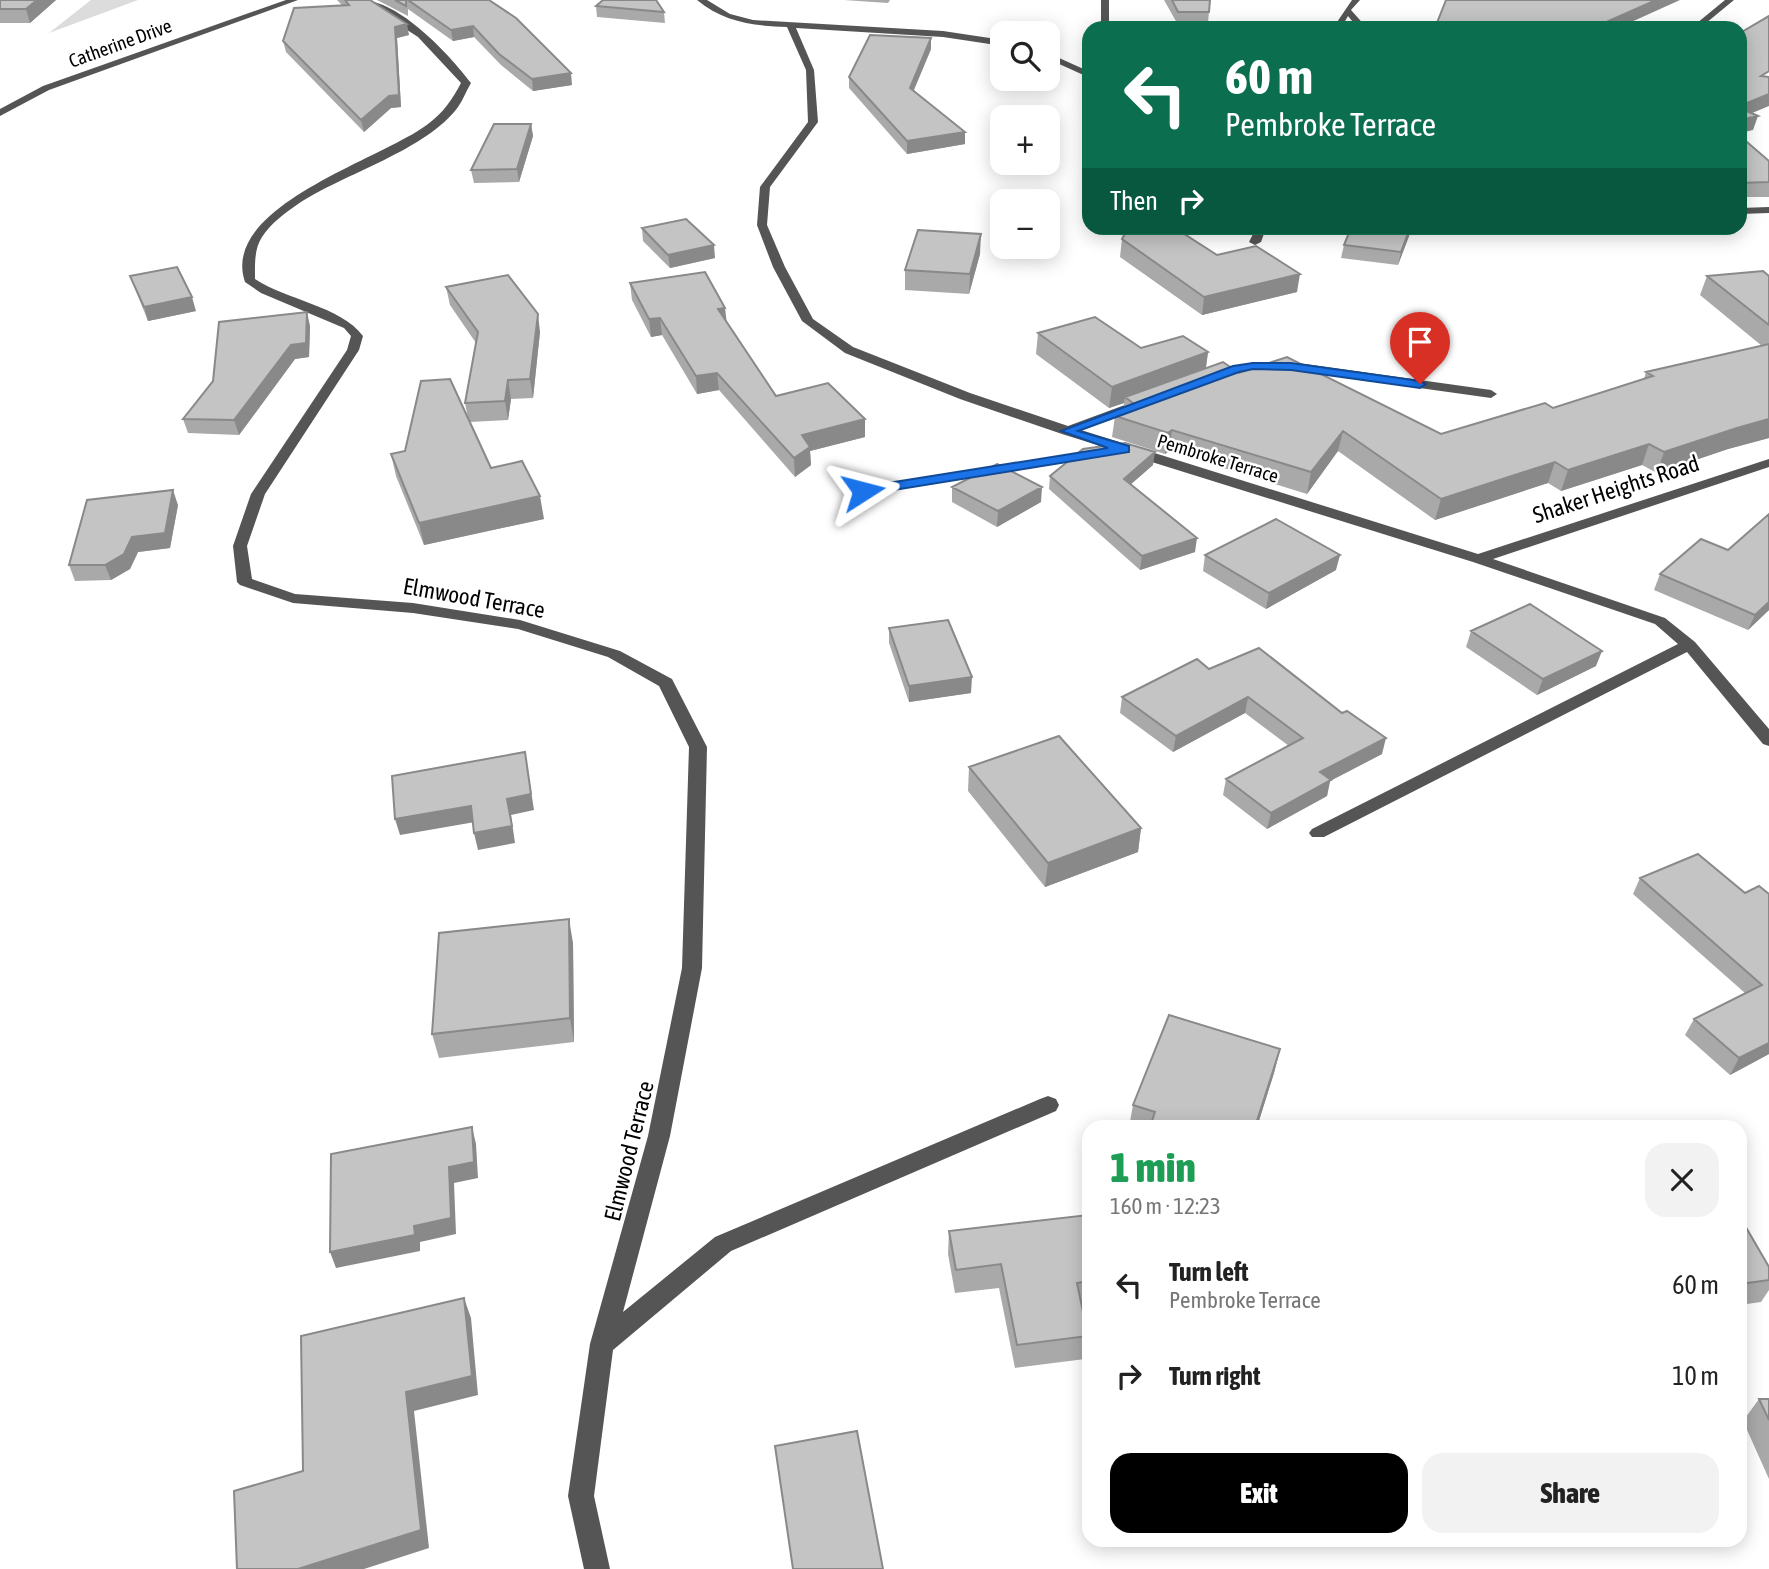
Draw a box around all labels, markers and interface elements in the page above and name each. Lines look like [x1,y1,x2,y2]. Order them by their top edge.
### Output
street label: Catherine Drive [65,14,175,72]
map controls [990,21,1060,259]
button: search [990,21,1060,91]
text: 60 m [1225,48,1313,104]
icon: left [1110,49,1201,140]
button: + [990,105,1060,175]
text: Pembroke Terrace [1225,106,1436,143]
icon: right [1172,182,1210,220]
text: Then [1110,186,1158,216]
button: − [990,189,1060,259]
pin [1390,312,1450,384]
icon: arrive [1401,323,1439,361]
street label: Pembroke Terrace [1155,429,1281,487]
street label: Shaker Heights Road [1529,450,1703,528]
position arrow [826,454,900,528]
street label: Elmwood Terrace [401,573,547,623]
street label: Elmwood Terrace [599,1078,659,1224]
text: 1 min [1110,1143,1196,1191]
button: close [1645,1143,1719,1217]
text: 160 m · 12:23 [1110,1193,1221,1219]
text: Turn left [1169,1257,1249,1287]
icon: left [1110,1266,1148,1304]
text: 60 m [1672,1270,1719,1300]
text: Pembroke Terrace [1169,1287,1321,1313]
icon: right [1110,1357,1148,1395]
text: Turn right [1169,1361,1260,1391]
text: 10 m [1672,1361,1719,1391]
button: Exit [1110,1453,1408,1533]
button: Share [1422,1453,1719,1533]

